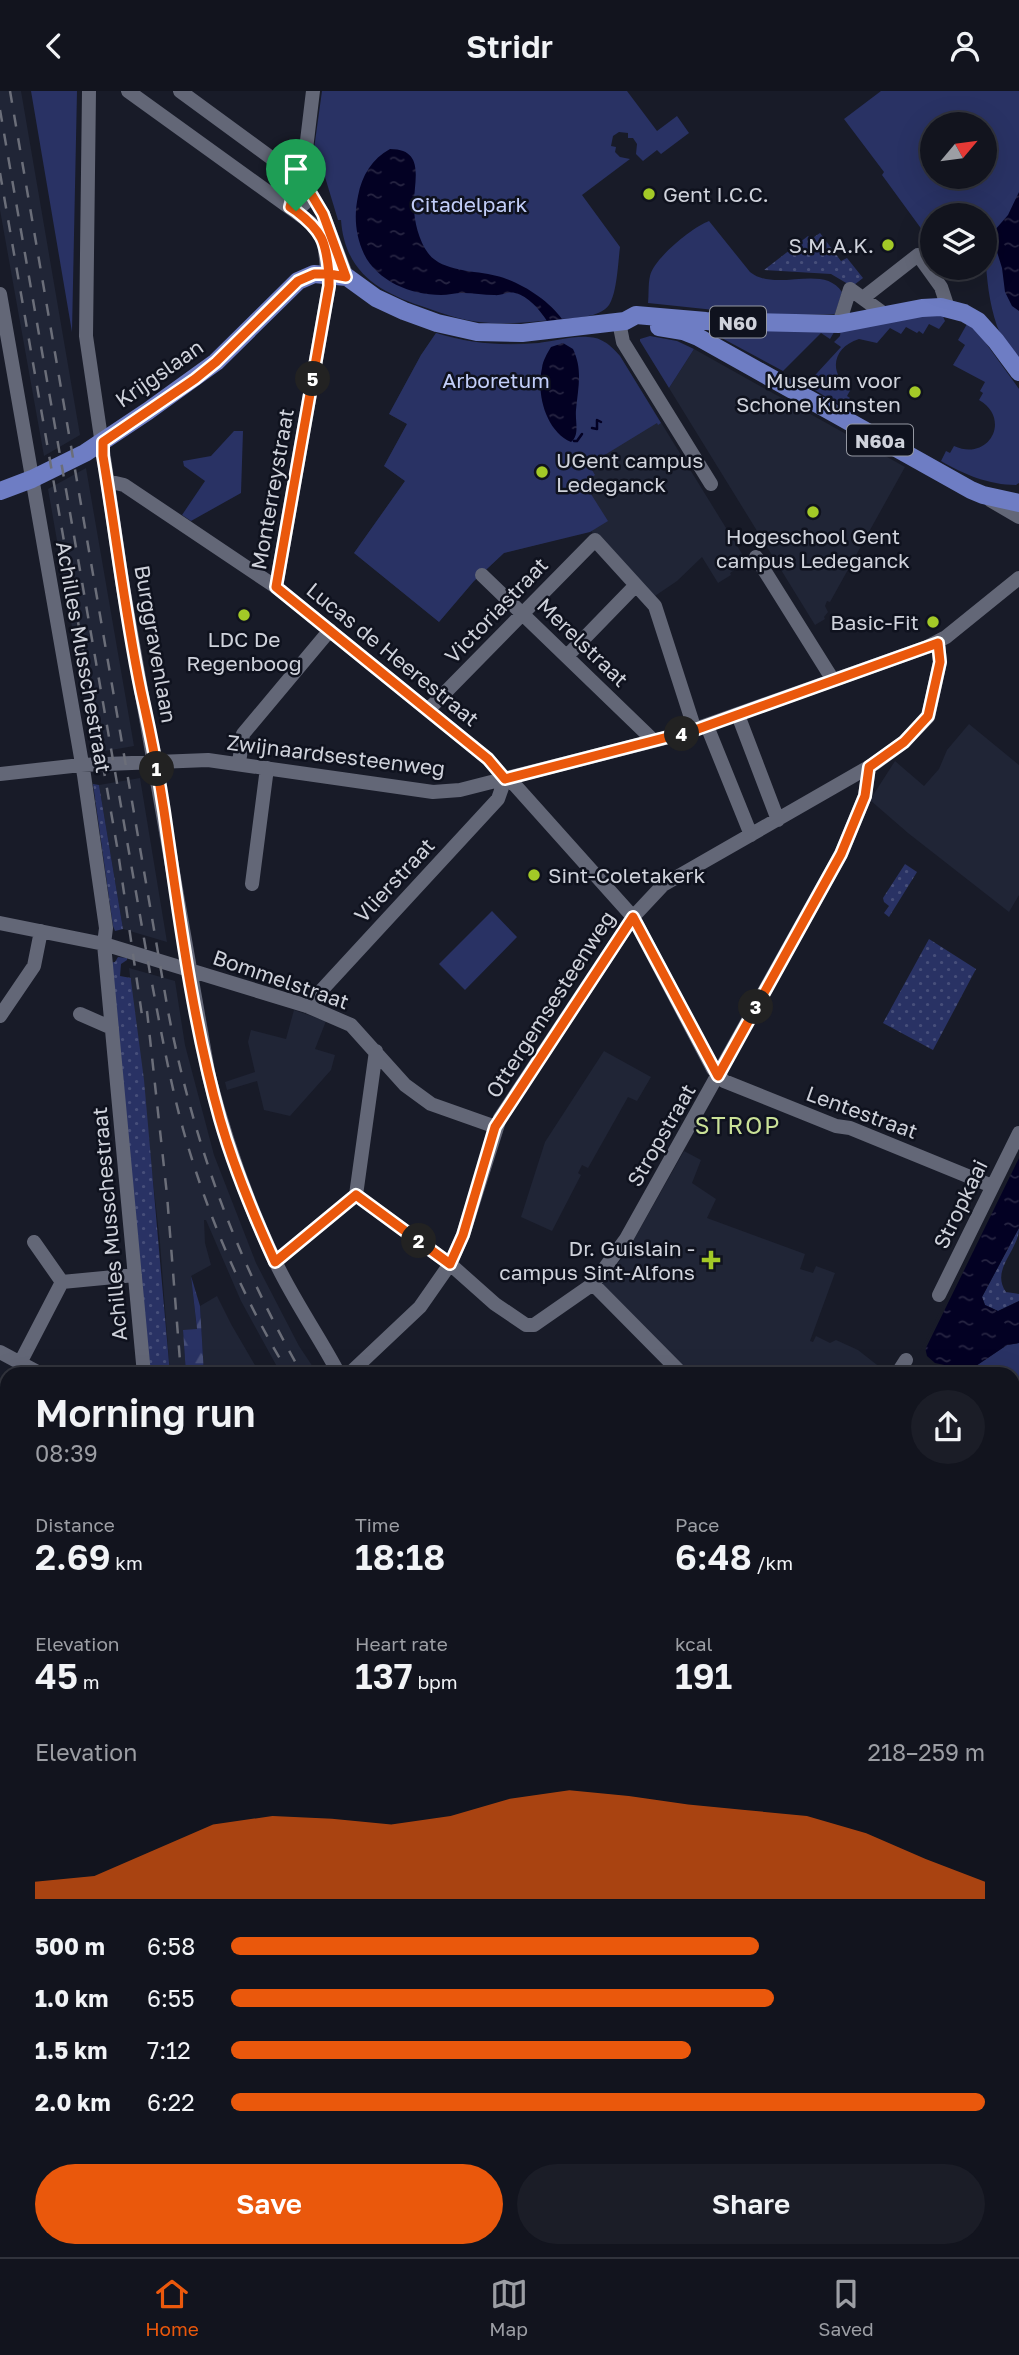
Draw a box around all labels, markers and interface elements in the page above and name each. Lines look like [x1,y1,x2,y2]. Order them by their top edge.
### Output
icon: back [35,27,73,65]
text: Stridr [466,27,553,65]
icon: person [946,27,984,65]
north arrow [920,112,998,189]
map controls [920,112,997,280]
pin [266,139,326,211]
icon: arrive [277,150,315,188]
place label: Gent I.C.C. [663,181,769,207]
marker: Gent I.C.C. [641,186,657,202]
park label: Citadelpark [411,191,528,217]
button: layers [920,203,997,280]
place label: S.M.A.K. [789,232,874,258]
marker: S.M.A.K. [880,237,896,253]
road number: N60 [710,307,766,337]
street label: Krijgslaan [110,333,208,413]
pin: 5 [296,361,330,397]
text: 5 [307,367,318,390]
park label: Arboretum [442,367,550,393]
place label: Museum voor Schone Kunsten [736,367,901,417]
marker: Museum voor Schone Kunsten [907,384,923,400]
street label: Monterreystraat [245,406,299,572]
road number: N60a [847,425,913,455]
place label: UGent campus Ledeganck [556,447,703,497]
marker: UGent campus Ledeganck [534,464,550,480]
marker: Hogeschool Gent campus Ledeganck [805,504,821,520]
place label: Hogeschool Gent campus Ledeganck [716,523,910,573]
street label: Achilles Musschestraat [51,539,117,775]
street label: Victoriastraat [439,552,553,668]
street label: Burggravenlaan [129,563,183,725]
street label: Lucas de Heerestraat [302,576,484,732]
street label: Merelstraat [532,592,634,692]
marker: LDC De Regenboog [236,607,252,623]
place label: Basic-Fit [830,609,919,635]
marker: Basic-Fit [925,614,941,630]
place label: LDC De Regenboog [186,626,302,676]
pin: 4 [664,717,700,751]
text: 4 [676,722,687,745]
street label: Zwijnaardsesteenweg [225,729,447,781]
pin: 1 [140,751,174,787]
text: 1 [152,757,161,780]
street label: Vlierstraat [348,832,440,928]
place label: Sint-Coletakerk [548,862,705,888]
marker: Sint-Coletakerk [526,867,542,883]
street label: Ottergemsesteenweg [480,906,620,1102]
street label: Bommelstraat [210,944,352,1014]
pin: 3 [738,989,774,1025]
text: 3 [750,995,761,1018]
street label: Stropstraat [621,1079,701,1191]
street label: Lentestraat [803,1080,921,1144]
street label: Achilles Musschestraat [86,1106,132,1342]
district label: STROP [695,1111,781,1139]
street label: Stropkaai [927,1155,993,1253]
pin: 2 [402,1223,436,1259]
text: 2 [413,1229,424,1252]
place label: Dr. Guislain - campus Sint-Alfons [499,1235,695,1285]
marker: Dr. Guislain - campus Sint-Alfons [701,1250,721,1270]
text: Morning run [35,1390,256,1435]
button: share [911,1390,985,1464]
text: 08:39 [35,1439,98,1467]
text: Distance [35,1513,115,1536]
text: Time [355,1513,400,1536]
text: Pace [675,1513,719,1536]
text: 2.69 [35,1536,111,1578]
text: 18:18 [355,1536,445,1578]
text: 6:48 [675,1536,752,1578]
text: km [111,1551,143,1574]
text: /km [752,1551,793,1574]
text: Elevation [35,1632,120,1655]
text: Heart rate [355,1632,448,1655]
text: kcal [675,1632,713,1655]
text: 45 [35,1655,78,1697]
text: 137 [355,1655,413,1697]
text: 191 [675,1655,732,1697]
text: m [78,1670,100,1693]
text: bpm [413,1670,458,1693]
text: Elevation [35,1738,137,1766]
text: 218–259 m [868,1738,985,1766]
text: 500 m [35,1932,105,1960]
text: 6:58 [147,1932,195,1960]
text: 1.0 km [35,1984,108,2012]
text: 6:55 [147,1984,195,2012]
text: 1.5 km [35,2036,107,2064]
text: 7:12 [147,2036,191,2064]
text: 2.0 km [35,2088,111,2116]
text: 6:22 [147,2088,195,2116]
button: Save [35,2164,503,2244]
button: Share [517,2164,985,2244]
tab: Home [145,2275,199,2340]
tab: Map [489,2275,528,2340]
tab: Saved [818,2275,874,2340]

